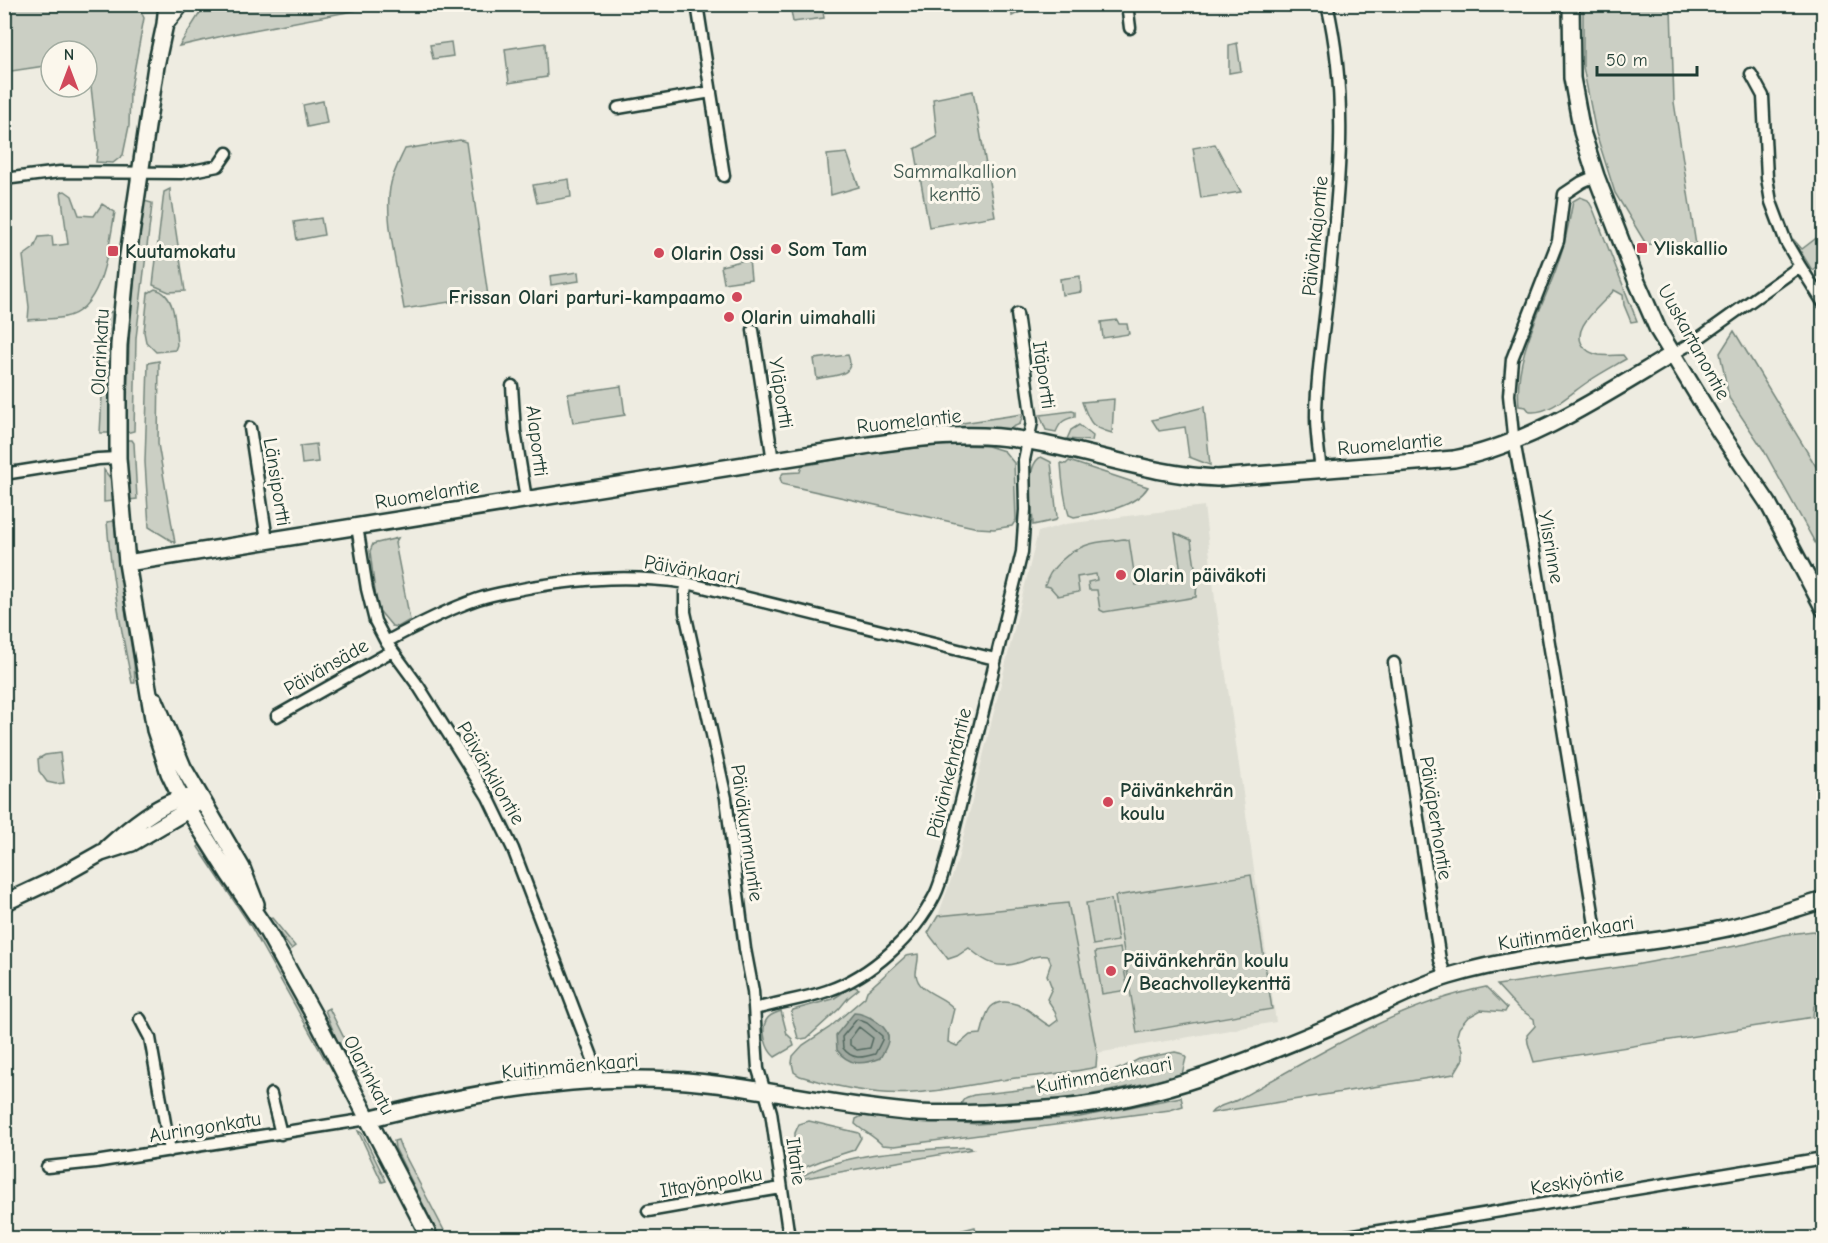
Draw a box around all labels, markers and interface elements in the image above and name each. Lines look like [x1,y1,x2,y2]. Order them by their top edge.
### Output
north arrow [39,39,99,99]
scale bar [1597,39,1698,77]
text: N [64,46,74,64]
text: 50 m [1606,50,1648,71]
park label: Sammalkallion kenttö [893,160,1017,206]
street label: Päivänkajontie [1297,175,1333,297]
place label: Yliskallio [1654,237,1728,260]
place label: Som Tam [788,238,867,261]
place label: Kuutamokatu [125,240,236,263]
marker: Yliskallio [1635,241,1649,255]
place label: Olarin Ossi [671,242,764,265]
marker: Som Tam [769,242,783,256]
marker: Kuutamokatu [106,244,120,258]
marker: Olarin Ossi [652,246,666,260]
street label: Uuskartanontie [1653,280,1735,404]
place label: Frissan Olari parturi-kampaamo [448,286,725,309]
marker: Frissan Olari parturi-kampaamo [730,290,744,304]
place label: Olarin uimahalli [741,306,876,329]
street label: Olarinkatu [86,308,114,396]
marker: Olarin uimahalli [722,310,736,324]
street label: Itäportti [1028,340,1060,410]
street label: Yläportti [764,356,798,430]
street label: Alaportti [521,404,553,478]
street label: Ruomelantie [855,404,963,438]
street label: Ruomelantie [1337,428,1443,460]
street label: Länsiportti [259,436,295,528]
street label: Ruomelantie [373,474,481,514]
street label: Ylisrinne [1533,509,1569,585]
street label: Päivänkaari [642,550,742,590]
place label: Olarin päiväkoti [1133,564,1266,587]
marker: Olarin päiväkoti [1114,568,1128,582]
street label: Päivänsäde [280,634,372,700]
street label: Päivänkehräntie [922,705,976,841]
street label: Päivänkilontie [452,717,530,829]
street label: Päiväperhontie [1415,755,1457,881]
street label: Päiväkummuntie [726,763,768,903]
place label: Päivänkehrän koulu [1120,779,1234,825]
marker: Päivänkehrän koulu [1101,795,1115,809]
street label: Kuitinmäenkaari [1496,911,1636,955]
place label: Päivänkehrän koulu / Beachvolleykenttä [1123,949,1291,995]
marker: Päivänkehrän koulu / Beachvolleykenttä [1104,964,1118,978]
street label: Olarinkatu [339,1031,399,1119]
street label: Kuitinmäenkaari [500,1049,640,1083]
street label: Kuitinmäenkaari [1034,1052,1174,1098]
street label: Auringonkatu [147,1107,263,1147]
street label: Iltatie [781,1136,811,1186]
street label: Iltayönpolku [658,1162,764,1202]
street label: Keskiyöntie [1529,1162,1625,1200]

